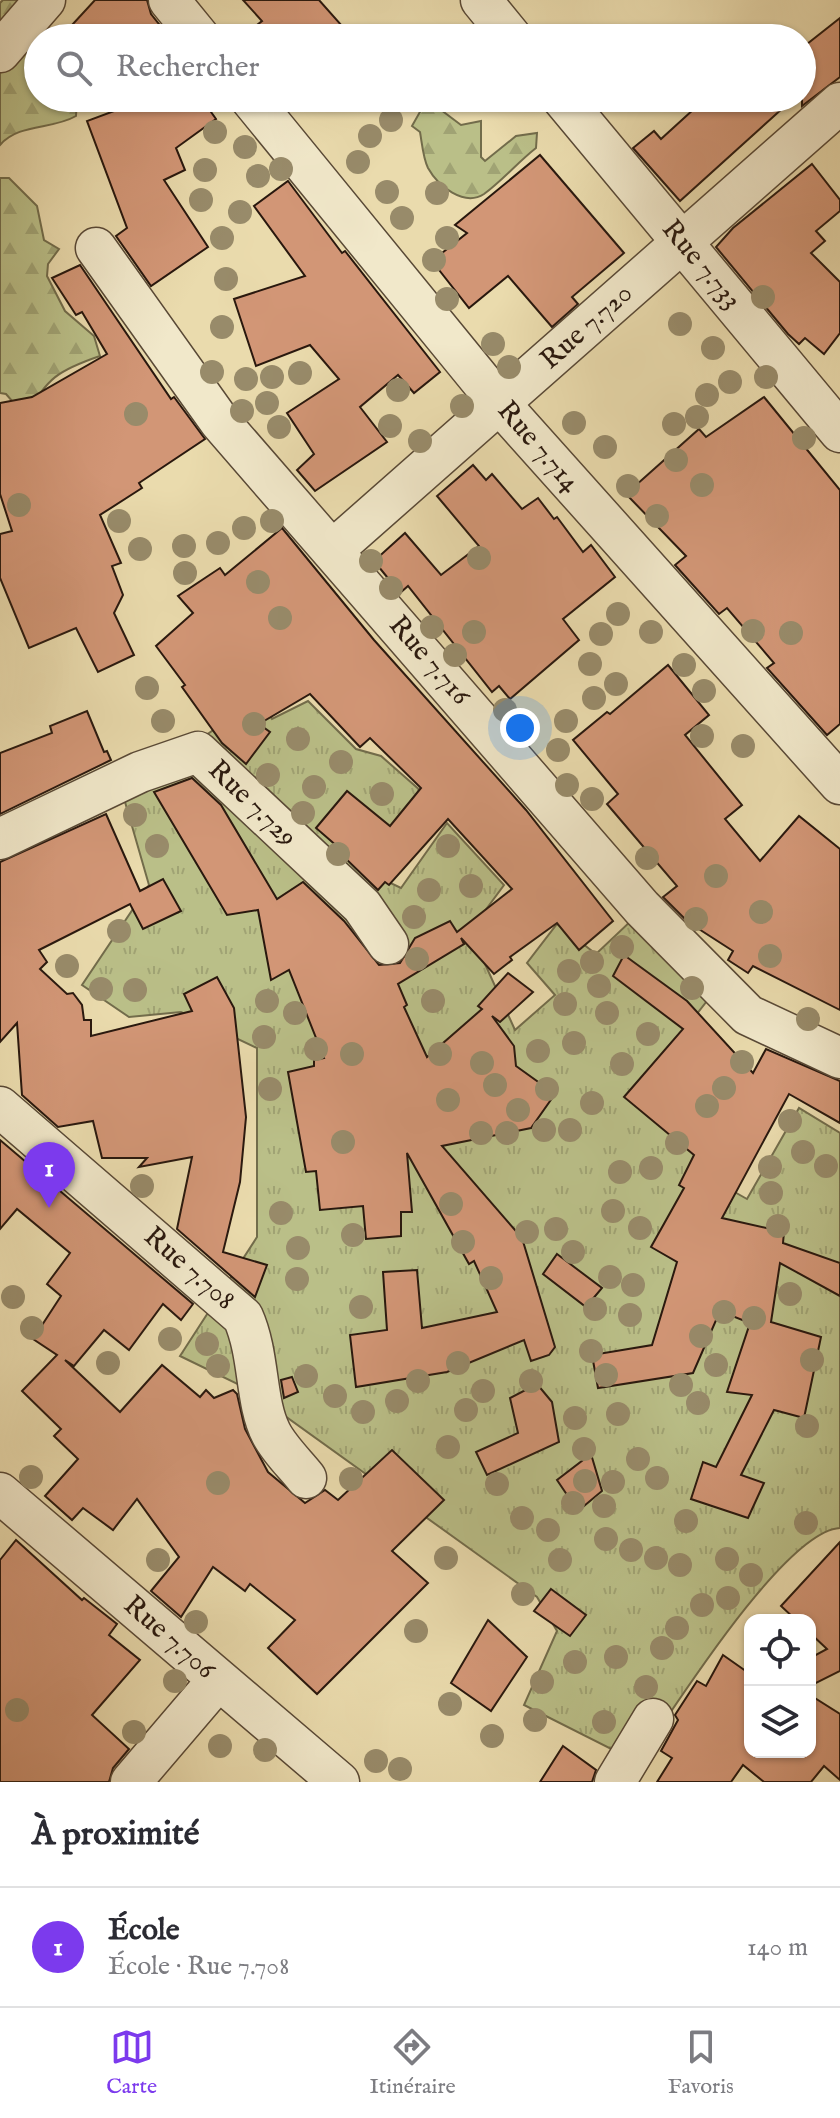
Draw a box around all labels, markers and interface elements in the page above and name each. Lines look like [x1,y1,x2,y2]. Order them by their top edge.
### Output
search box [24,24,816,112]
icon: search [52,46,96,90]
text: Rechercher [116,49,260,87]
street label: Rue 7.733 [653,213,749,317]
street label: Rue 7.720 [534,276,640,378]
street label: Rue 7.714 [489,394,587,500]
street label: Rue 7.716 [380,609,478,714]
your location [500,708,540,748]
street label: Rue 7.729 [200,753,304,855]
pin: 1 [23,1142,75,1208]
street label: Rue 7.708 [136,1220,242,1318]
street label: Rue 7.706 [116,1588,223,1688]
map controls [744,1614,816,1758]
button: locate [744,1614,816,1686]
button: layers [744,1686,816,1758]
text: À proximité [32,1813,199,1856]
text: École [108,1912,180,1950]
text: 1 [53,1931,63,1964]
text: 140 m [747,1931,808,1964]
text: École · Rue 7.708 [108,1950,289,1983]
tab: Carte [106,2025,157,2101]
tab: Itinéraire [369,2025,456,2101]
tab: Favoris [668,2025,734,2101]

